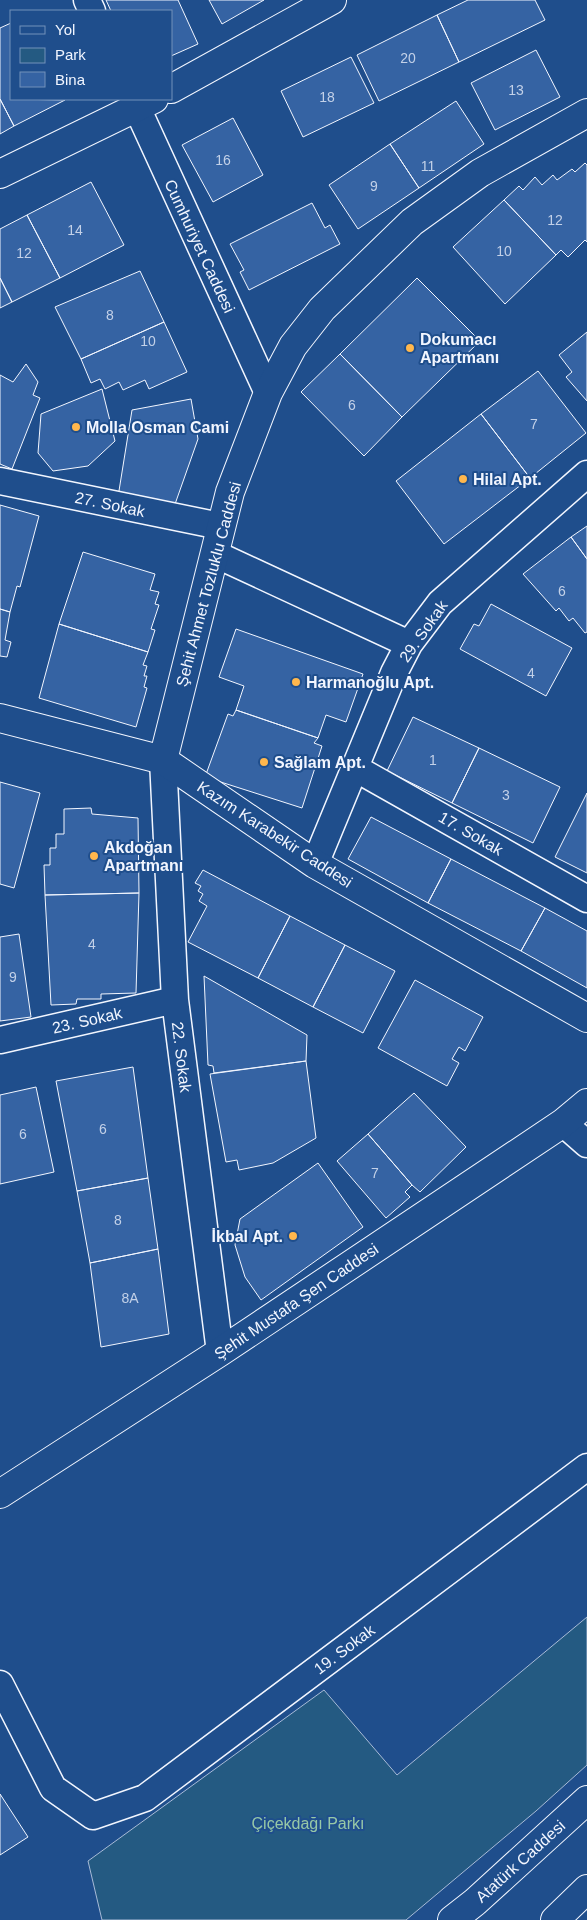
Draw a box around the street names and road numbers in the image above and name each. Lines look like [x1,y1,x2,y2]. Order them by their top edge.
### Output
street label: Cumhuriyet Caddesi [161,177,238,315]
street label: Şehit Ahmet Tozluklu Caddesi [173,480,244,688]
street label: 27. Sokak [73,489,147,520]
street label: 29. Sokak [396,596,451,665]
street label: Kazım Karabekir Caddesi [194,778,355,891]
street label: 17. Sokak [436,808,507,859]
street label: 23. Sokak [51,1004,125,1037]
street label: 22. Sokak [169,1021,194,1094]
street label: Şehit Mustafa Şen Caddesi [211,1240,381,1363]
street label: 19. Sokak [311,1621,379,1678]
street label: Atatürk Caddesi [472,1817,568,1906]

